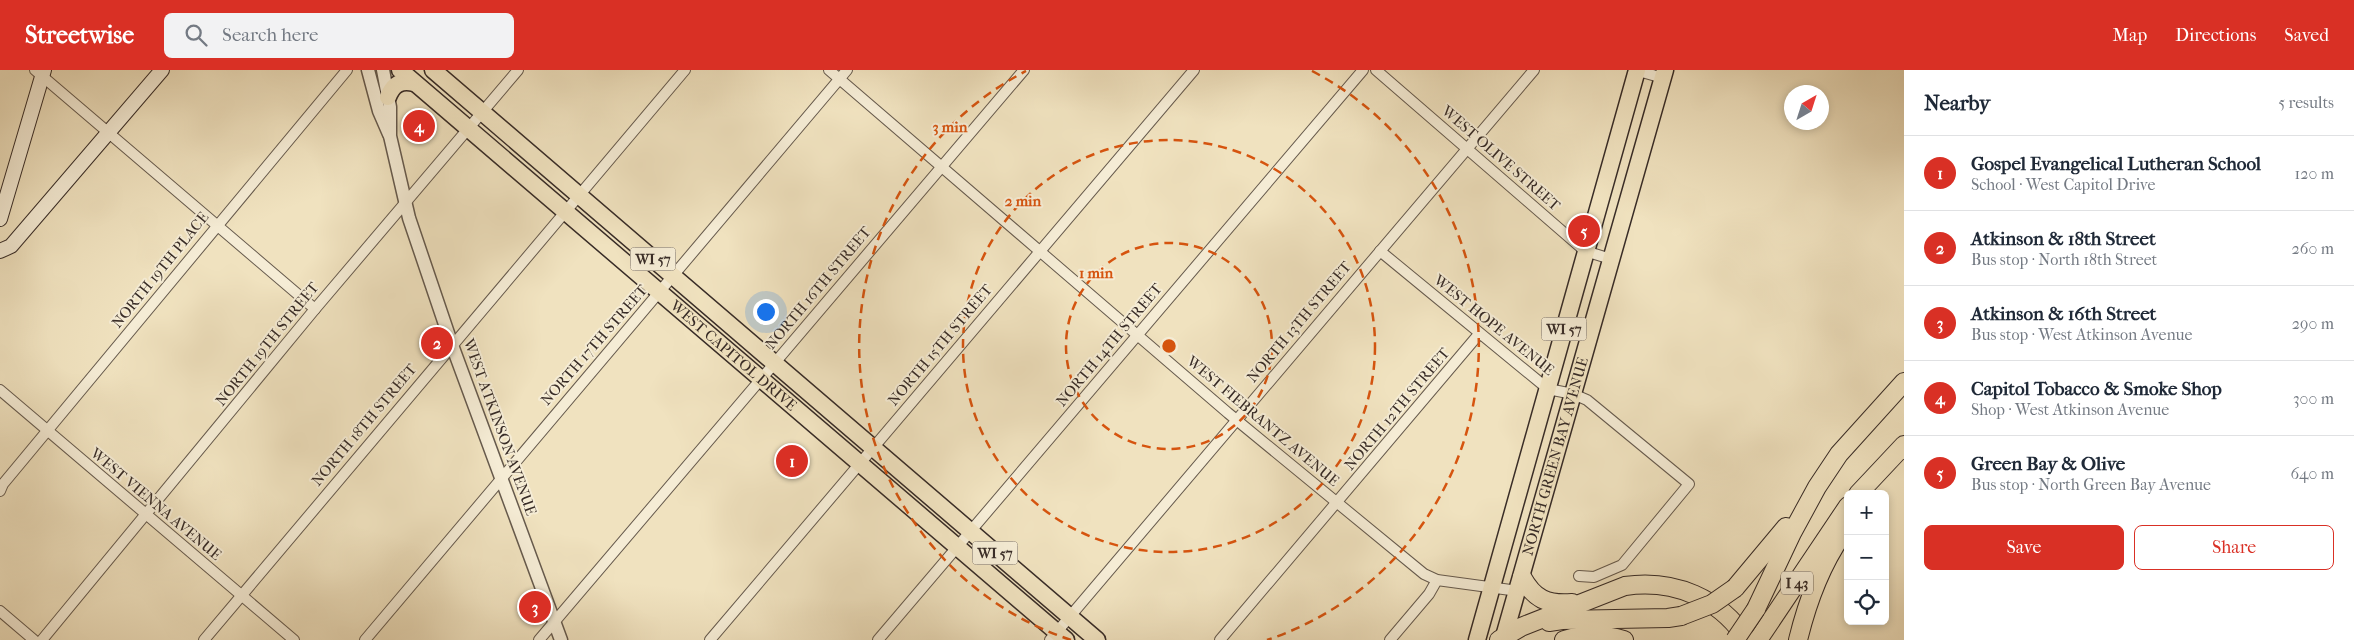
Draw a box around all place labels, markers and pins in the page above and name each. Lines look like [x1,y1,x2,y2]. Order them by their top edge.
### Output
pin: 4 [403,107,435,145]
pin: 5 [1568,212,1600,250]
pin: 2 [421,324,453,362]
centre of rings [1160,337,1178,355]
pin: 1 [776,442,808,480]
pin: 3 [519,588,551,626]

